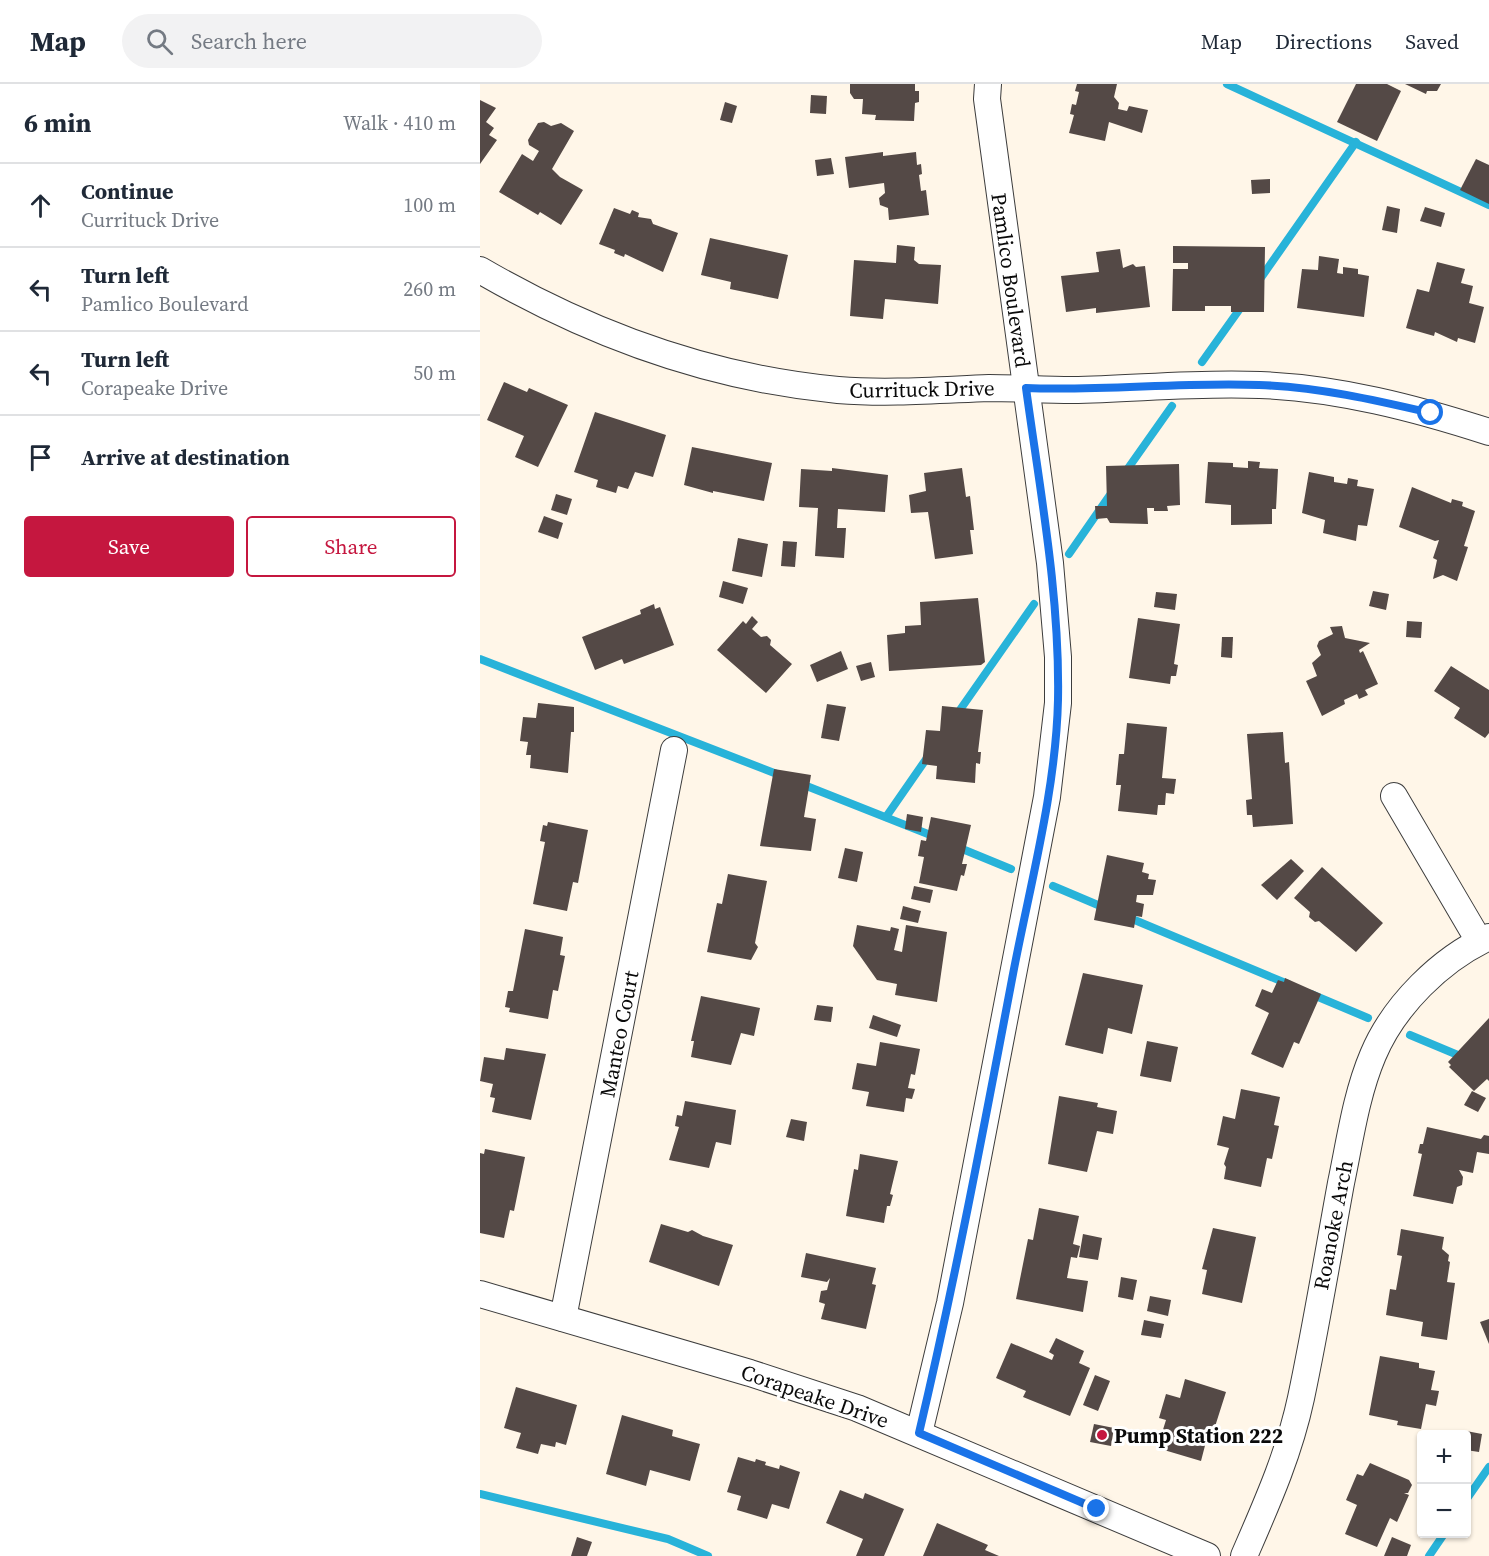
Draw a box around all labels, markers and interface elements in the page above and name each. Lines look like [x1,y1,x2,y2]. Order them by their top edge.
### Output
search box [122,14,542,68]
text: Map [30,22,86,60]
icon: search [143,25,176,58]
text: Search here [191,26,307,56]
text: Map [1201,27,1242,56]
text: Directions [1275,27,1372,56]
text: Saved [1405,27,1459,56]
text: 6 min [24,105,91,141]
text: Walk · 410 m [343,109,456,137]
text: Continue [81,176,174,206]
icon: ahead [24,189,57,222]
text: 100 m [403,191,456,219]
street label: Pamlico Boulevard [984,191,1038,369]
text: Currituck Drive [81,206,219,234]
text: Turn left [81,260,169,290]
icon: left [24,273,57,306]
text: 260 m [403,275,456,303]
text: Pamlico Boulevard [81,290,249,318]
text: Turn left [81,344,169,374]
icon: left [24,357,57,390]
text: 50 m [413,359,456,387]
street label: Currituck Drive [849,373,995,405]
text: Corapeake Drive [81,374,228,402]
route start [1417,399,1443,425]
icon: arrive [24,441,57,474]
text: Arrive at destination [81,442,290,472]
button: Save [24,516,234,577]
button: Share [246,516,456,577]
street label: Manteo Court [592,968,646,1100]
street label: Roanoke Arch [1306,1158,1360,1292]
street label: Corapeake Drive [737,1357,893,1435]
place label: Pump Station 222 [1114,1421,1283,1450]
marker: Pump Station 222 [1095,1428,1109,1442]
map controls [1417,1430,1471,1538]
button: + [1417,1430,1471,1484]
button: − [1417,1484,1471,1538]
route end [1083,1495,1109,1521]

